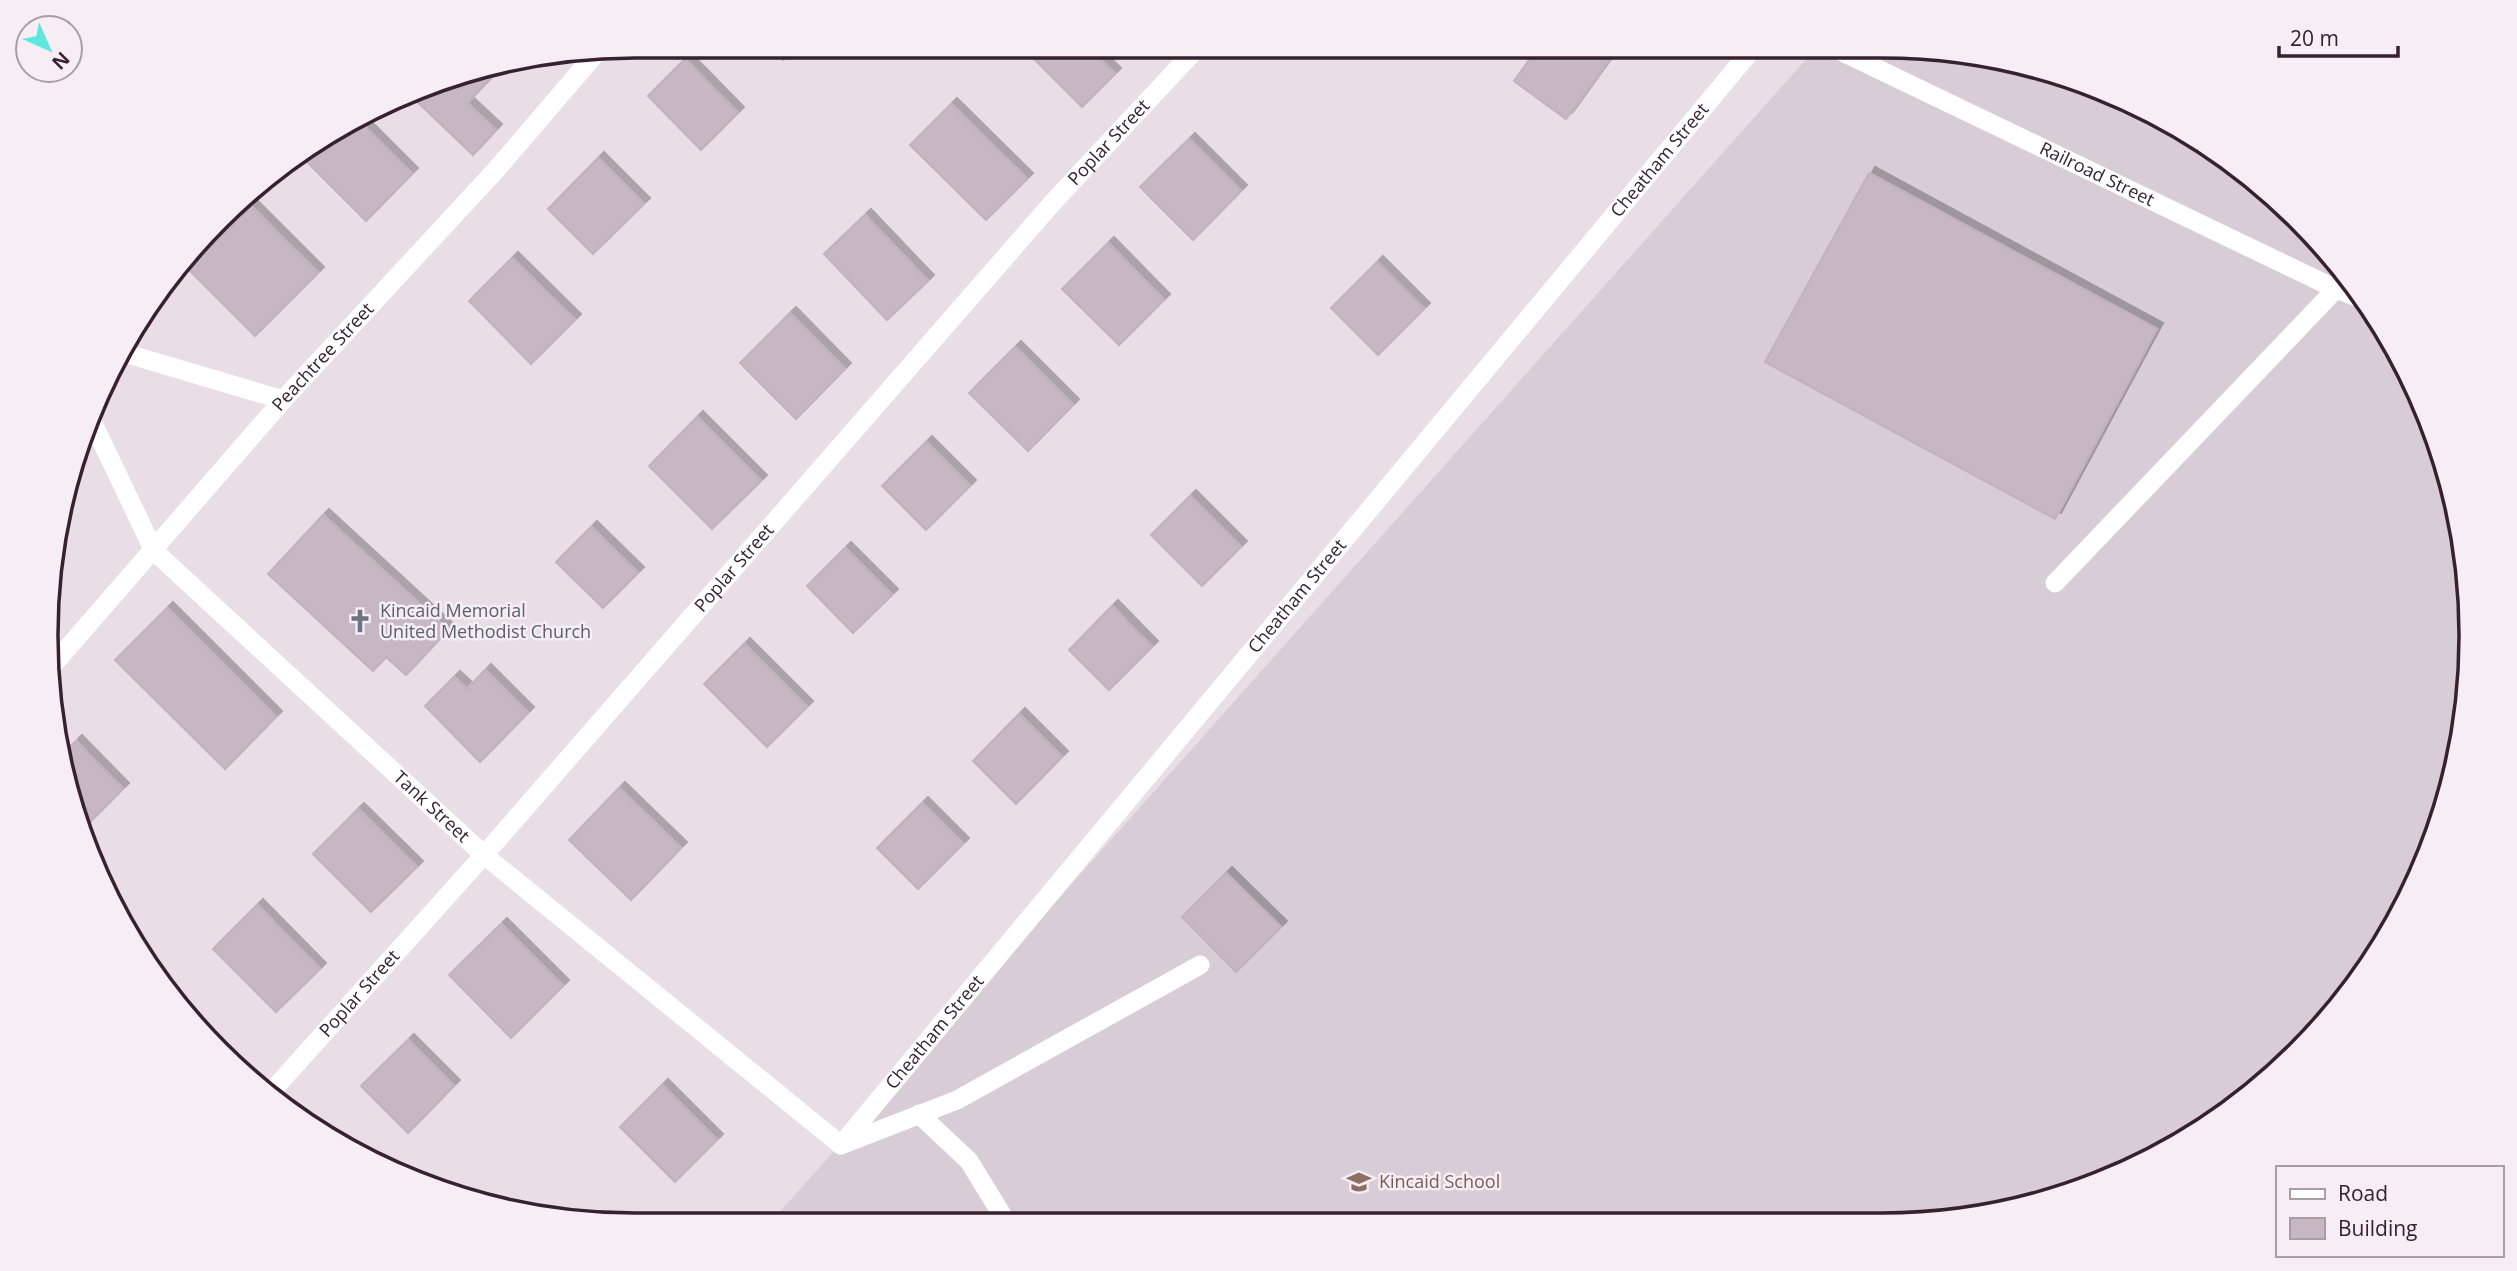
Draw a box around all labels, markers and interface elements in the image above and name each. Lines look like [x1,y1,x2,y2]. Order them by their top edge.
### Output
north arrow [14,14,84,84]
scale bar [2279,14,2398,58]
text: 20 m [2290,24,2339,52]
text: N [46,46,76,76]
street label: Poplar Street [1062,94,1154,190]
street label: Cheatham Street [1605,98,1714,222]
street label: Railroad Street [2036,136,2159,211]
street label: Peachtree Street [266,297,378,416]
street label: Poplar Street [688,518,779,617]
street label: Cheatham Street [1242,534,1351,658]
place label: Kincaid Memorial United Methodist Church [380,598,591,643]
church icon: Kincaid Memorial United Methodist Church [346,607,374,635]
street label: Tank Street [389,765,475,847]
street label: Poplar Street [313,944,404,1042]
street label: Cheatham Street [879,969,988,1094]
legend [2276,1166,2503,1257]
school or university icon: Kincaid School [1345,1168,1373,1196]
place label: Kincaid School [1379,1169,1500,1193]
text: Road [2338,1179,2388,1207]
text: Building [2338,1214,2417,1242]

